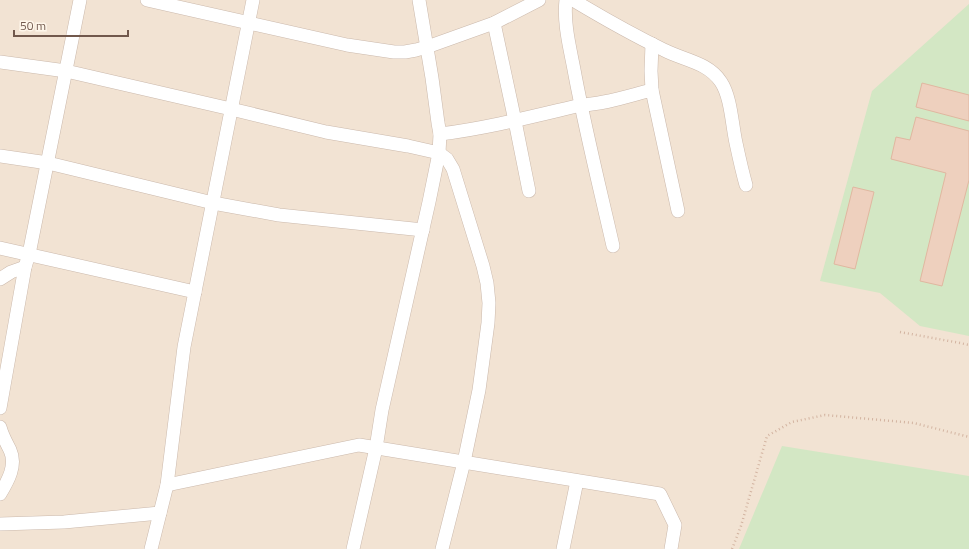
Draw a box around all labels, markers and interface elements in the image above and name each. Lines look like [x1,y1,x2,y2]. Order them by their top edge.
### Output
scale bar [14,12,128,38]
text: 50 m [20,16,46,35]

